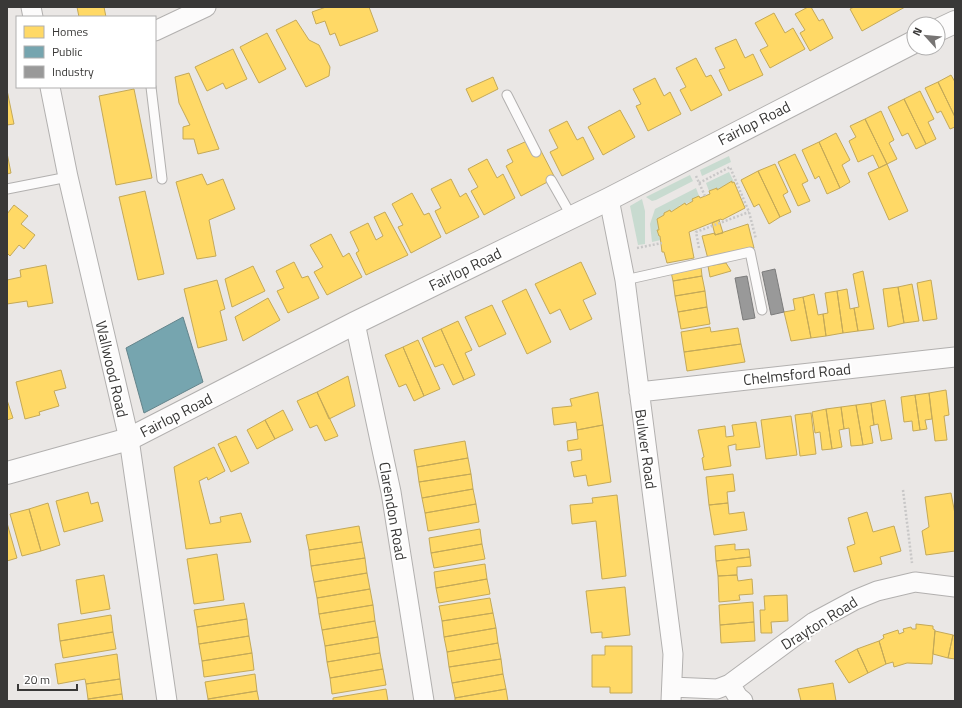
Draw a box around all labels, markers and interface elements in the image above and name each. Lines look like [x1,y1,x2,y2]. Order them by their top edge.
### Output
legend [16,16,156,88]
north arrow [906,16,946,56]
text: Homes [52,22,88,41]
text: N [908,24,926,38]
text: Public [52,42,82,61]
text: Industry [52,62,94,81]
street label: Fairlop Road [714,95,794,151]
street label: Fairlop Road [425,241,505,297]
street label: Wallwood Road [90,318,134,420]
street label: Chelmsford Road [742,357,852,391]
street label: Fairlop Road [136,387,216,443]
street label: Bulwer Road [629,408,663,490]
street label: Clarendon Road [373,460,413,562]
street label: Drayton Road [776,590,862,656]
scale bar [18,666,77,692]
text: 20 m [24,670,50,689]

